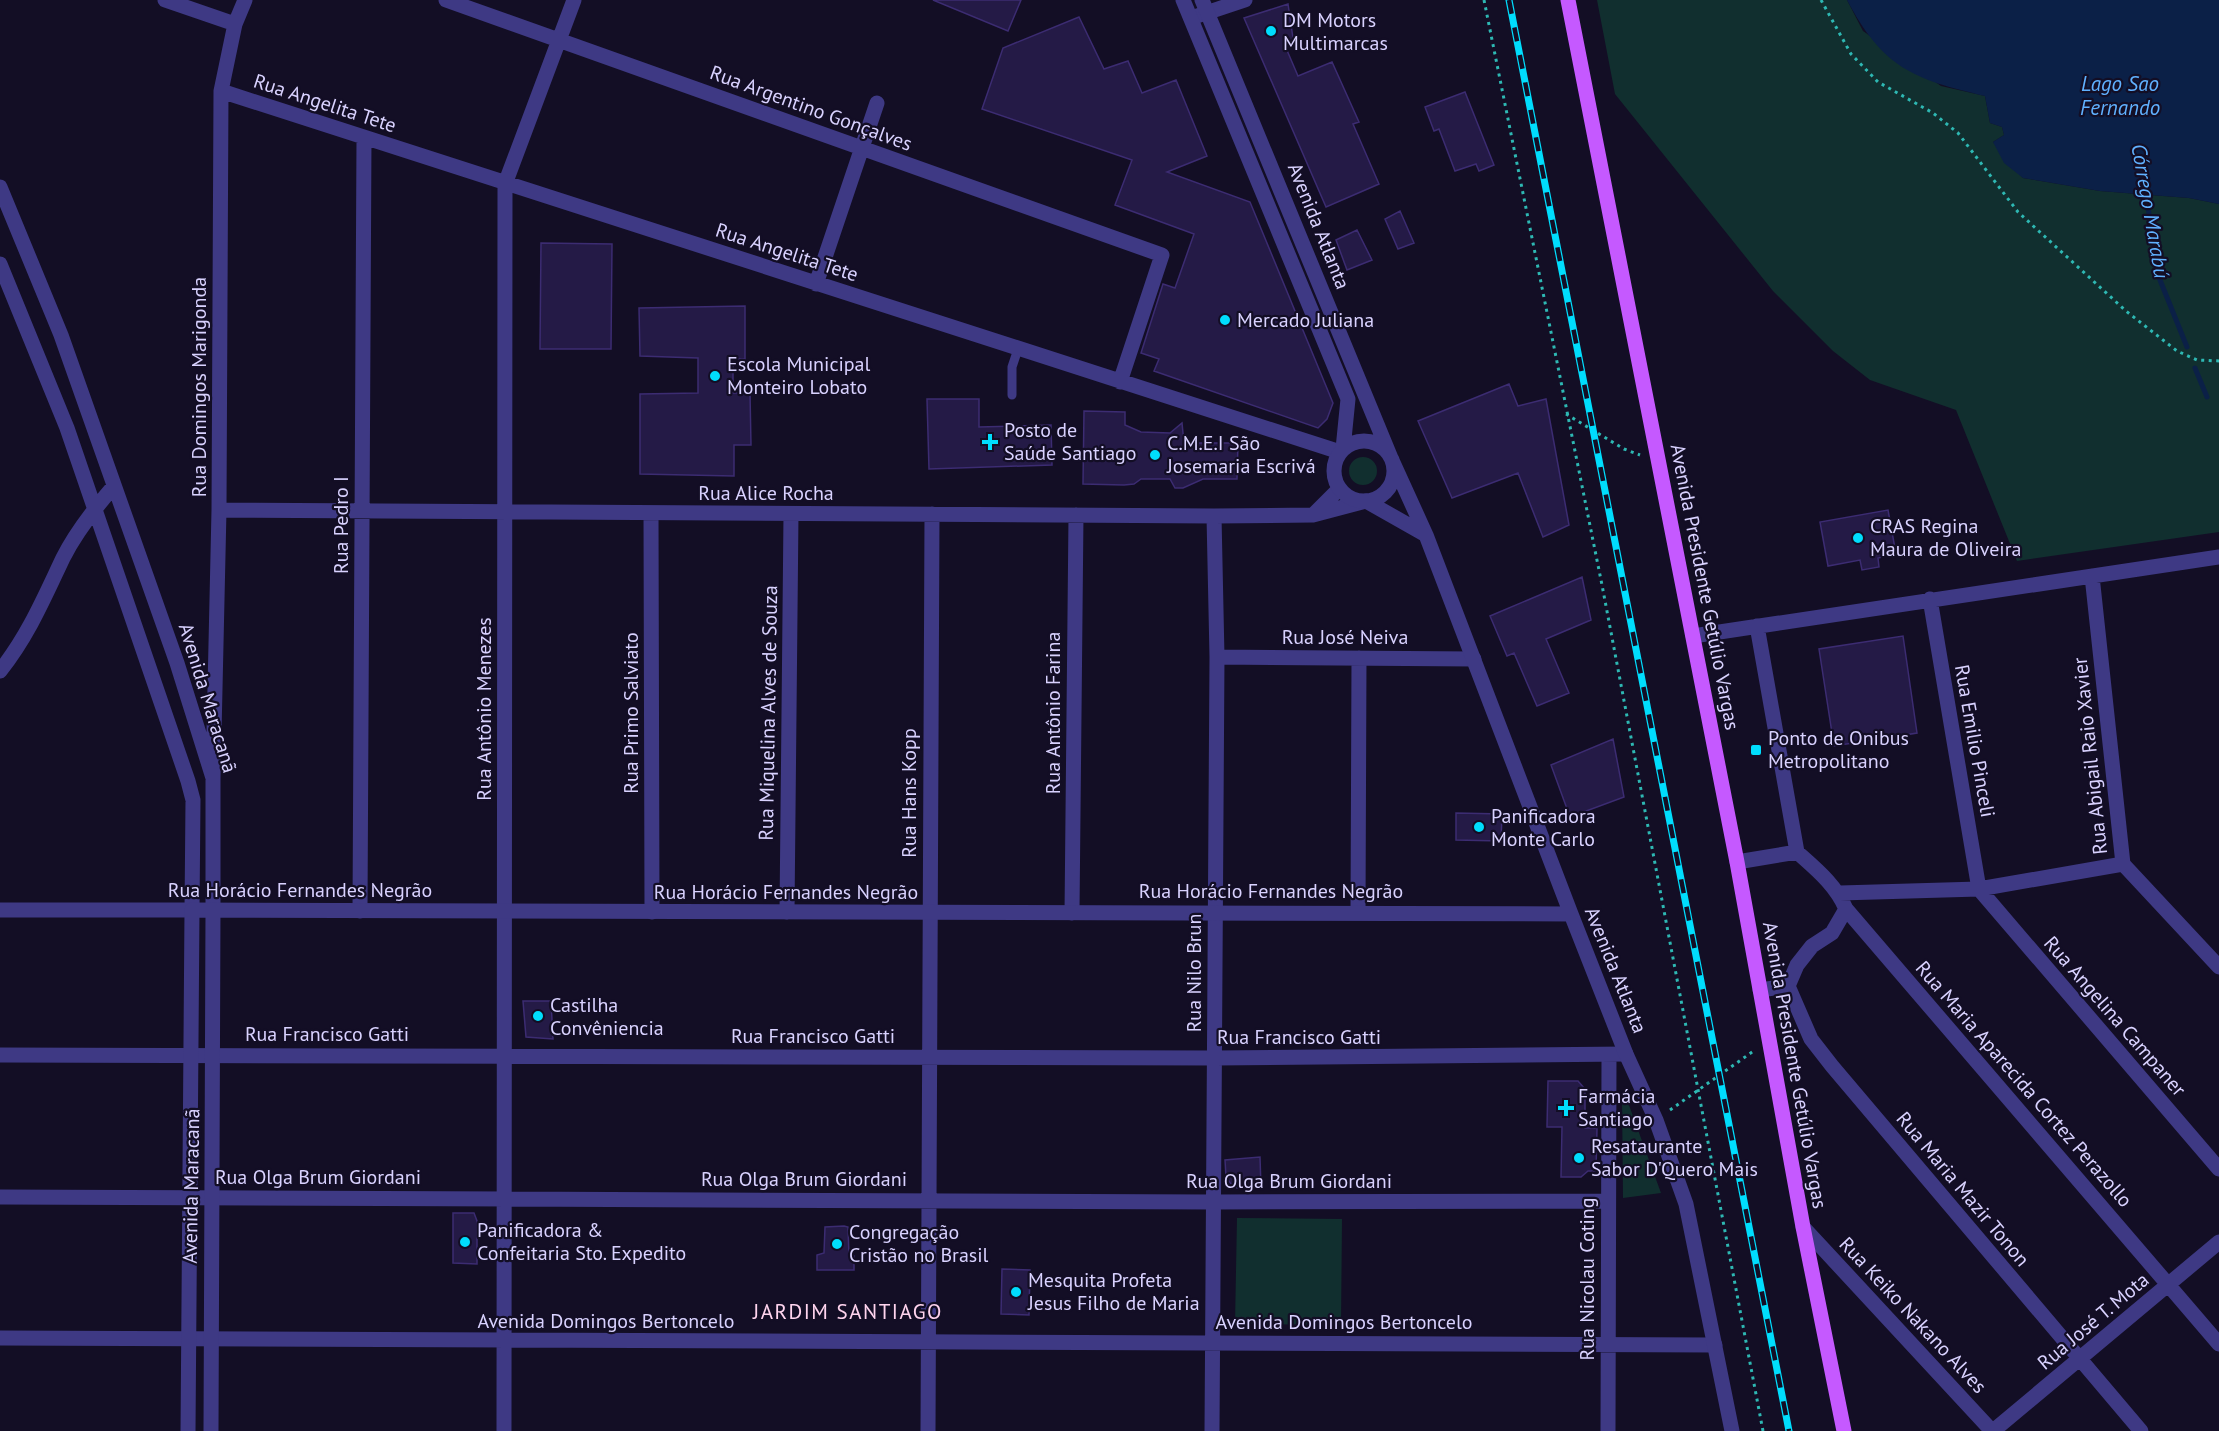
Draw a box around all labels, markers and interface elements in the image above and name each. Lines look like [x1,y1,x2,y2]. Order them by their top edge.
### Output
place label: DM Motors Multimarcas [1283,7,1388,56]
marker: DM Motors Multimarcas [1264,24,1278,38]
street label: Rua Argentino Gonçalves [706,59,916,157]
street label: Rua Angelita Tete [250,68,400,138]
water label: Lago Sao Fernando [2080,70,2160,121]
water label: Córrego Marabú [2125,142,2176,281]
street label: Avenida Atlanta [1282,159,1356,293]
street label: Rua Angelita Tete [712,217,862,287]
street label: Rua Domingos Marigonda [186,277,212,497]
place label: Mercado Juliana [1237,307,1374,333]
marker: Mercado Juliana [1218,313,1232,327]
place label: Escola Municipal Monteiro Lobato [727,351,871,400]
marker: Escola Municipal Monteiro Lobato [708,369,722,383]
place label: Posto de Saúde Santiago [1004,417,1137,466]
place label: C.M.E.I São Josemaria Escrivá [1166,430,1316,479]
marker: Posto de Saúde Santiago [981,433,999,451]
street label: Avenida Presidente Getúlio Vargas [1664,442,1746,732]
marker: C.M.E.I São Josemaria Escrivá [1148,448,1162,462]
street label: Rua Pedro I [328,476,354,574]
street label: Rua Alice Rocha [698,480,834,506]
place label: CRAS Regina Maura de Oliveira [1870,513,2021,562]
marker: CRAS Regina Maura de Oliveira [1851,531,1865,545]
street label: Rua Miquelina Alves de Souza [753,585,783,841]
street label: Rua Antônio Menezes [471,617,497,801]
street label: Avenida Maracanã [173,620,243,776]
street label: Rua José Neiva [1282,624,1408,650]
street label: Rua Primo Salviato [618,632,644,794]
street label: Rua Antônio Farina [1040,632,1066,794]
street label: Rua Abigail Raio Xavier [2067,656,2113,856]
street label: Rua Emilio Pinceli [1949,663,2001,819]
place label: Ponto de Onibus Metropolitano [1768,725,1909,774]
street label: Rua Hans Kopp [896,728,922,858]
marker: Ponto de Onibus Metropolitano [1749,743,1763,757]
place label: Panificadora Monte Carlo [1491,803,1596,852]
marker: Panificadora Monte Carlo [1472,820,1486,834]
street label: Rua Horácio Fernandes Negrão [168,877,432,903]
street label: Rua Horácio Fernandes Negrão [1139,878,1403,904]
street label: Rua Horácio Fernandes Negrão [654,879,918,905]
street label: Avenida Atlanta [1579,903,1653,1037]
street label: Rua Nilo Brun [1181,914,1207,1032]
street label: Avenida Presidente Getúlio Vargas [1757,920,1833,1210]
street label: Rua Angelina Campaner [2038,931,2192,1102]
street label: Rua Maria Aparecida Cortez Perazollo [1910,955,2138,1213]
place label: Castilha Convêniencia [550,992,664,1041]
marker: Castilha Convêniencia [531,1009,545,1023]
street label: Rua Francisco Gatti [245,1021,409,1047]
street label: Rua Francisco Gatti [731,1023,895,1049]
street label: Rua Francisco Gatti [1217,1024,1381,1050]
place label: Farmácia Santiago [1578,1083,1656,1132]
marker: Farmácia Santiago [1559,1101,1573,1115]
street label: Rua Maria Mazir Tonon [1891,1106,2035,1272]
street label: Avenida Maracanã [177,1108,205,1264]
place label: Resataurante Sabor D'Quero Mais [1591,1133,1758,1182]
marker: Resataurante Sabor D'Quero Mais [1572,1151,1586,1165]
street label: Rua Olga Brum Giordani [215,1164,421,1190]
street label: Rua Olga Brum Giordani [701,1166,907,1192]
street label: Rua Olga Brum Giordani [1186,1168,1392,1194]
street label: Rua Nicolau Coting [1574,1198,1600,1360]
place label: Panificadora & Confeitaria Sto. Expedito [477,1217,686,1266]
place label: Congregação Cristão no Brasil [849,1219,989,1268]
street label: Rua Keiko Nakano Alves [1834,1231,1992,1399]
marker: Panificadora & Confeitaria Sto. Expedito [458,1235,472,1249]
marker: Congregação Cristão no Brasil [830,1237,844,1251]
place label: Mesquita Profeta Jesus Filho de Maria [1027,1267,1200,1316]
street label: Rua José T. Mota [2032,1267,2154,1375]
marker: Mesquita Profeta Jesus Filho de Maria [1009,1285,1023,1299]
district label: JARDIM SANTIAGO [752,1298,943,1325]
street label: Avenida Domingos Bertoncelo [477,1308,735,1334]
street label: Avenida Domingos Bertoncelo [1215,1309,1473,1335]

